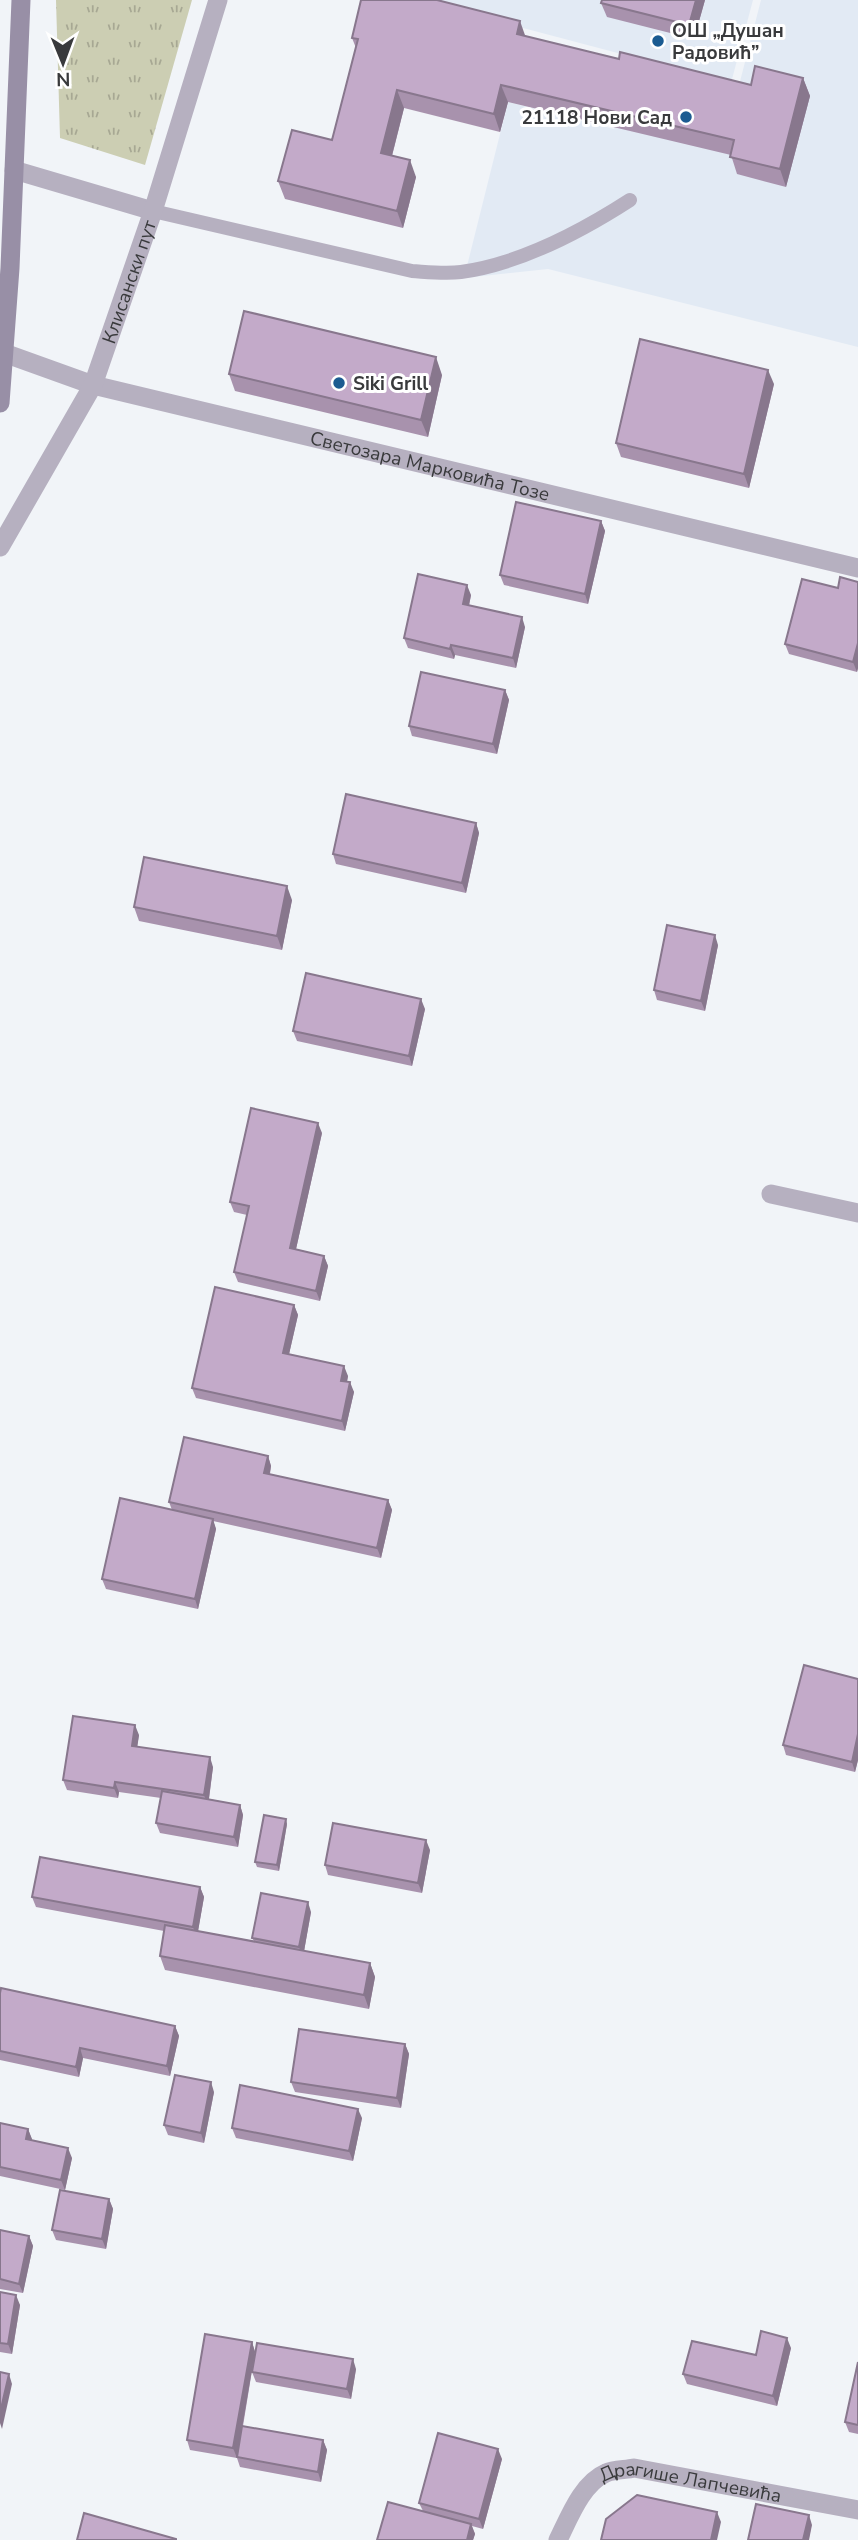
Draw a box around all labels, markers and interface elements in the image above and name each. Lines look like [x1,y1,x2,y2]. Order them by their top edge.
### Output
place label: ОШ „Душан Радовић” [672,18,784,66]
north arrow [28,28,98,98]
marker: ОШ „Душан Радовић” [650,33,666,49]
text: N [56,66,71,92]
place label: 21118 Нови Сад [521,105,672,131]
marker: 21118 Нови Сад [678,109,694,125]
street label: Клисански пут [96,216,163,347]
place label: Siki Grill [353,371,428,397]
marker: Siki Grill [331,375,347,391]
street label: Светозара Марковића Тозе [307,425,552,508]
street label: Драгише Лапчевића [595,2456,784,2509]

